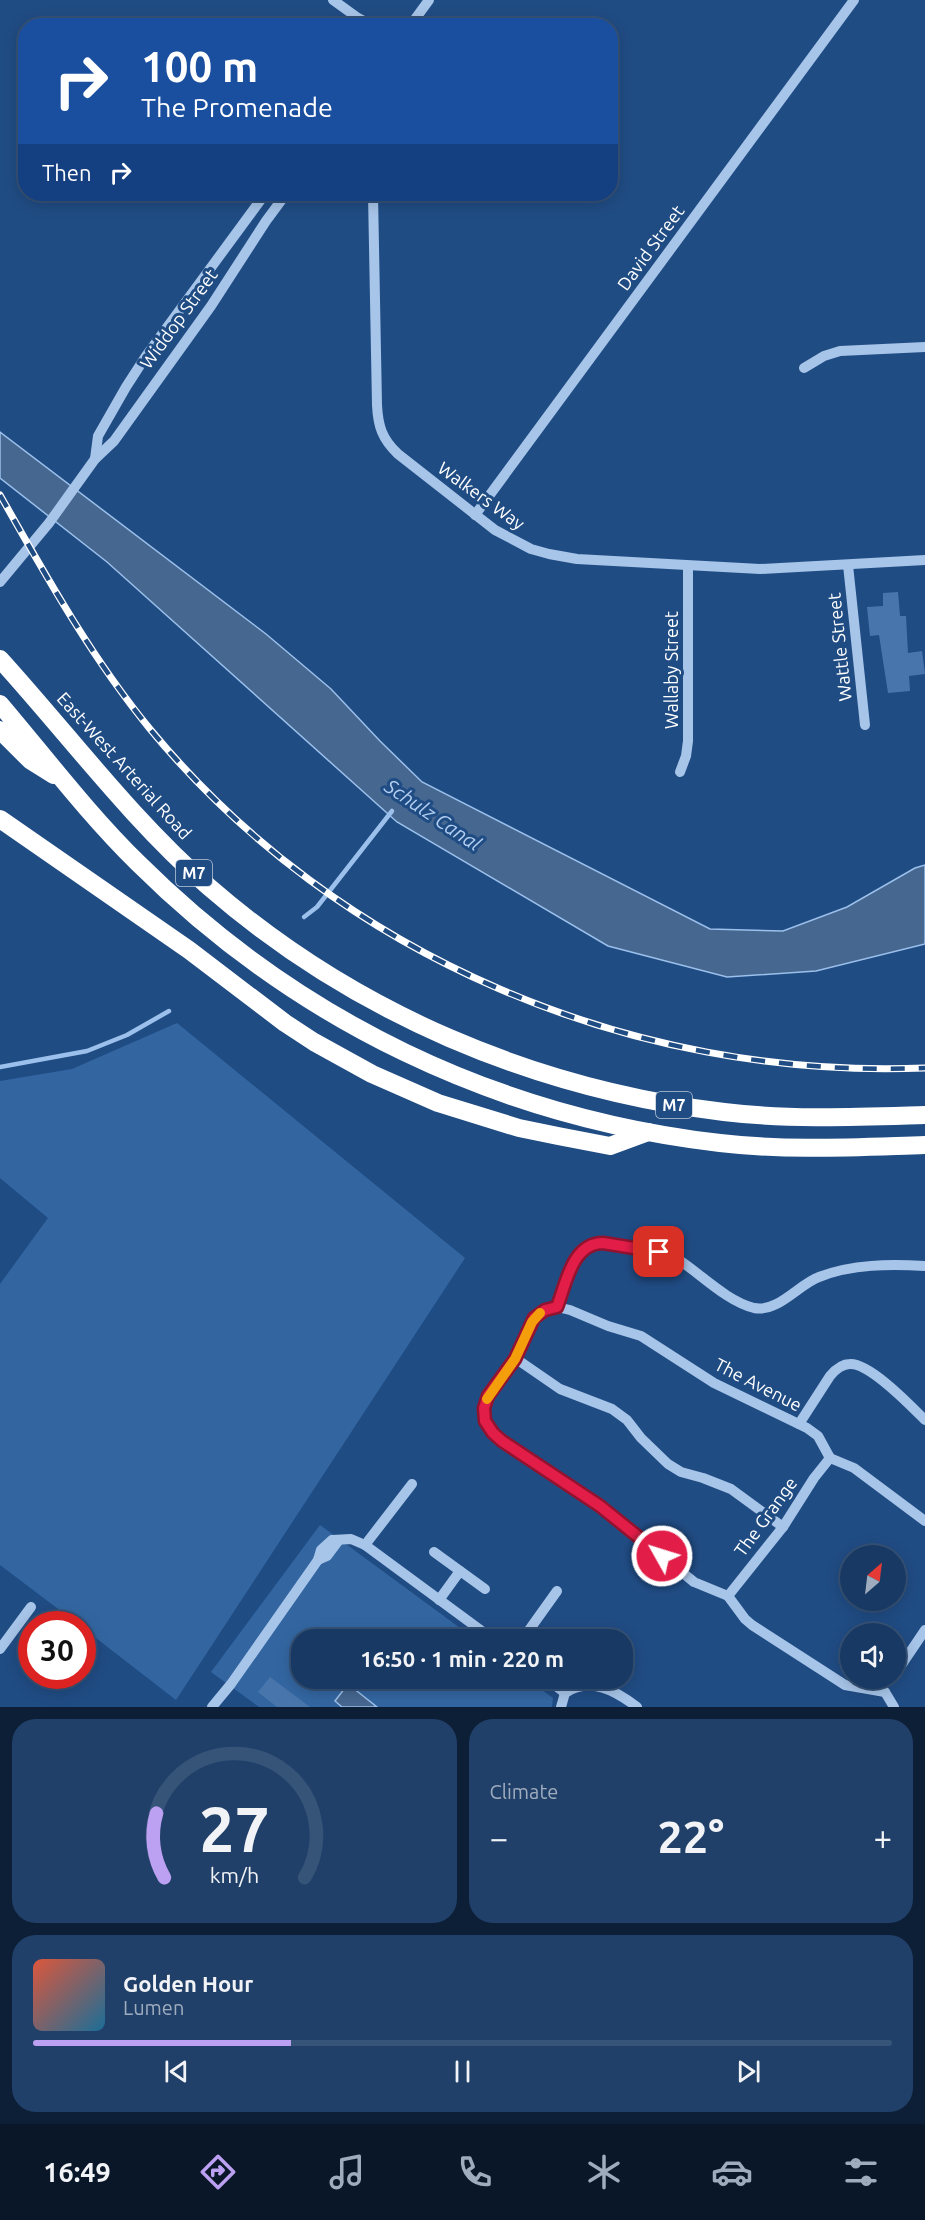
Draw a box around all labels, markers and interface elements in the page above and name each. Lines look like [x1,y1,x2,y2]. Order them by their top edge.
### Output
icon: right [42,42,120,120]
text: 100 m [141,43,258,90]
text: The Promenade [141,92,333,122]
icon: right [104,156,137,189]
text: Then [42,160,92,185]
street label: David Street [613,201,688,294]
street label: Widdop Street [135,265,221,372]
street label: Walkers Way [434,457,529,533]
street label: Wattle Street [823,592,855,702]
street label: Wallaby Street [661,611,681,729]
street label: East-West Arterial Road [54,688,196,843]
water label: Schulz Canal [380,773,486,855]
road number: M7 [176,860,212,886]
road number: M7 [656,1092,692,1118]
pin [633,1226,684,1277]
icon: arrive [642,1235,675,1268]
street label: The Avenue [712,1354,805,1415]
street label: The Grange [730,1473,801,1560]
position arrow [630,1524,694,1588]
north arrow [840,1545,906,1611]
map controls [840,1545,906,1689]
speed limit sign: 30 [18,1611,96,1689]
button: sound [840,1623,906,1689]
text: 16:50 · 1 min · 220 m [360,1646,564,1671]
text: Climate [490,1780,558,1803]
text: 27 [199,1794,269,1864]
text: 22° [657,1811,724,1862]
text: − [490,1819,508,1856]
text: + [873,1819,892,1856]
text: km/h [209,1863,259,1887]
text: Golden Hour [123,1971,253,1996]
text: Lumen [123,1996,184,2019]
icon: previous [160,2055,193,2088]
icon: pause [446,2055,479,2088]
icon: next [732,2055,765,2088]
icon: directions [197,2151,239,2193]
icon: music [326,2151,368,2193]
icon: phone [454,2151,496,2193]
icon: climate [583,2151,625,2193]
icon: car [711,2151,753,2193]
icon: filters [840,2151,882,2193]
text: 16:49 [43,2157,111,2187]

